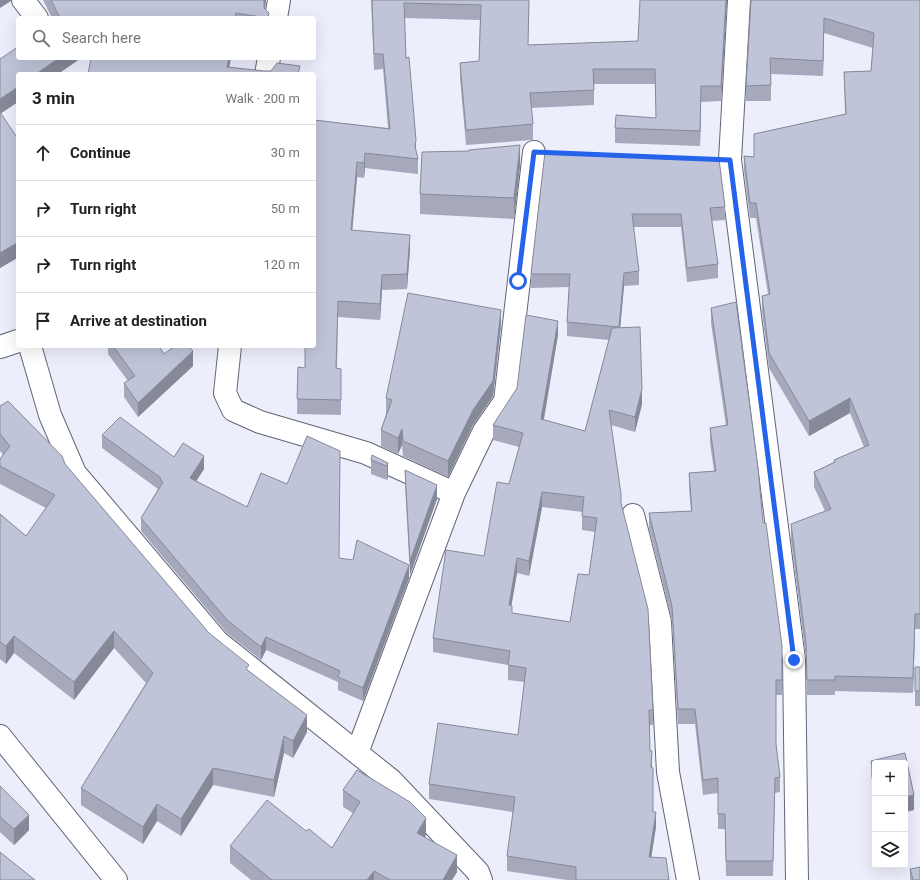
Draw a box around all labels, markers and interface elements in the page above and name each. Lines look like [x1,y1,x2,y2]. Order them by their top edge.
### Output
search box [16,16,316,60]
icon: search [30,27,52,49]
text: Search here [62,29,141,47]
text: 3 min [32,88,75,108]
text: Walk · 200 m [225,91,300,106]
icon: ahead [32,142,54,164]
text: Continue [70,144,131,162]
text: 30 m [271,145,300,160]
icon: right [32,198,54,220]
text: Turn right [70,200,136,218]
text: 50 m [271,201,300,216]
icon: right [32,254,54,276]
text: Turn right [70,256,136,274]
text: 120 m [263,257,300,272]
route start [509,272,527,290]
icon: arrive [32,310,54,332]
text: Arrive at destination [70,312,207,330]
route end [785,651,803,669]
map controls [872,760,908,868]
button: + [872,760,908,796]
button: − [872,796,908,832]
button: layers [872,832,908,868]

